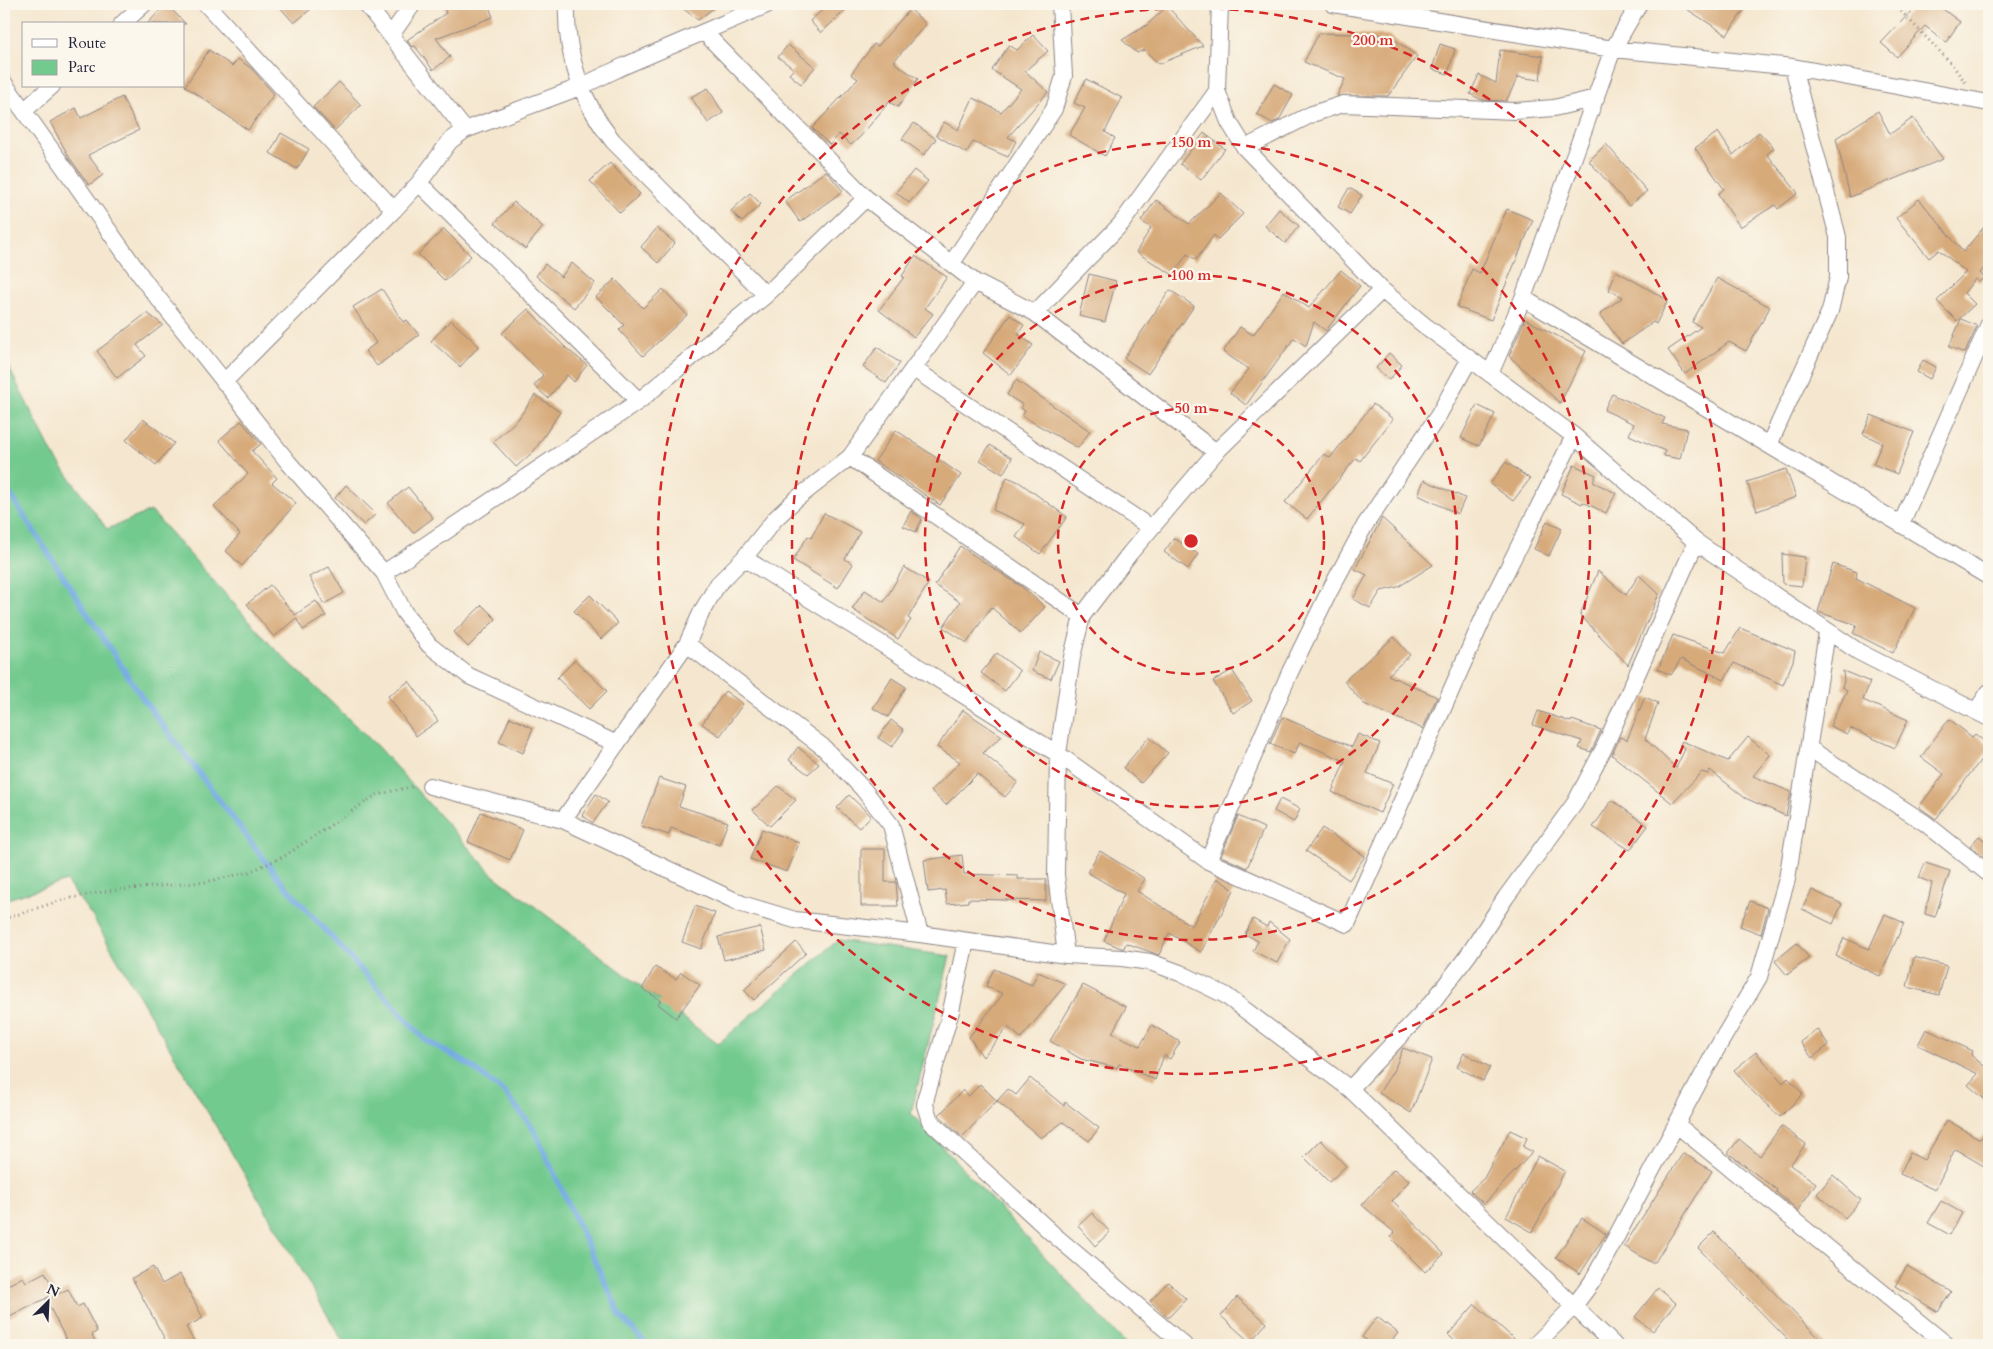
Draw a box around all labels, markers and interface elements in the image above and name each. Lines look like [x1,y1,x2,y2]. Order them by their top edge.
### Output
legend [22,22,185,88]
text: 200 m [1353,30,1394,50]
text: Route [68,33,106,53]
text: Parc [68,57,96,77]
text: 150 m [1171,132,1212,152]
text: 100 m [1171,265,1212,285]
text: 50 m [1174,398,1208,418]
centre of rings [1182,532,1200,550]
north arrow [22,1276,72,1326]
text: N [44,1279,63,1302]

